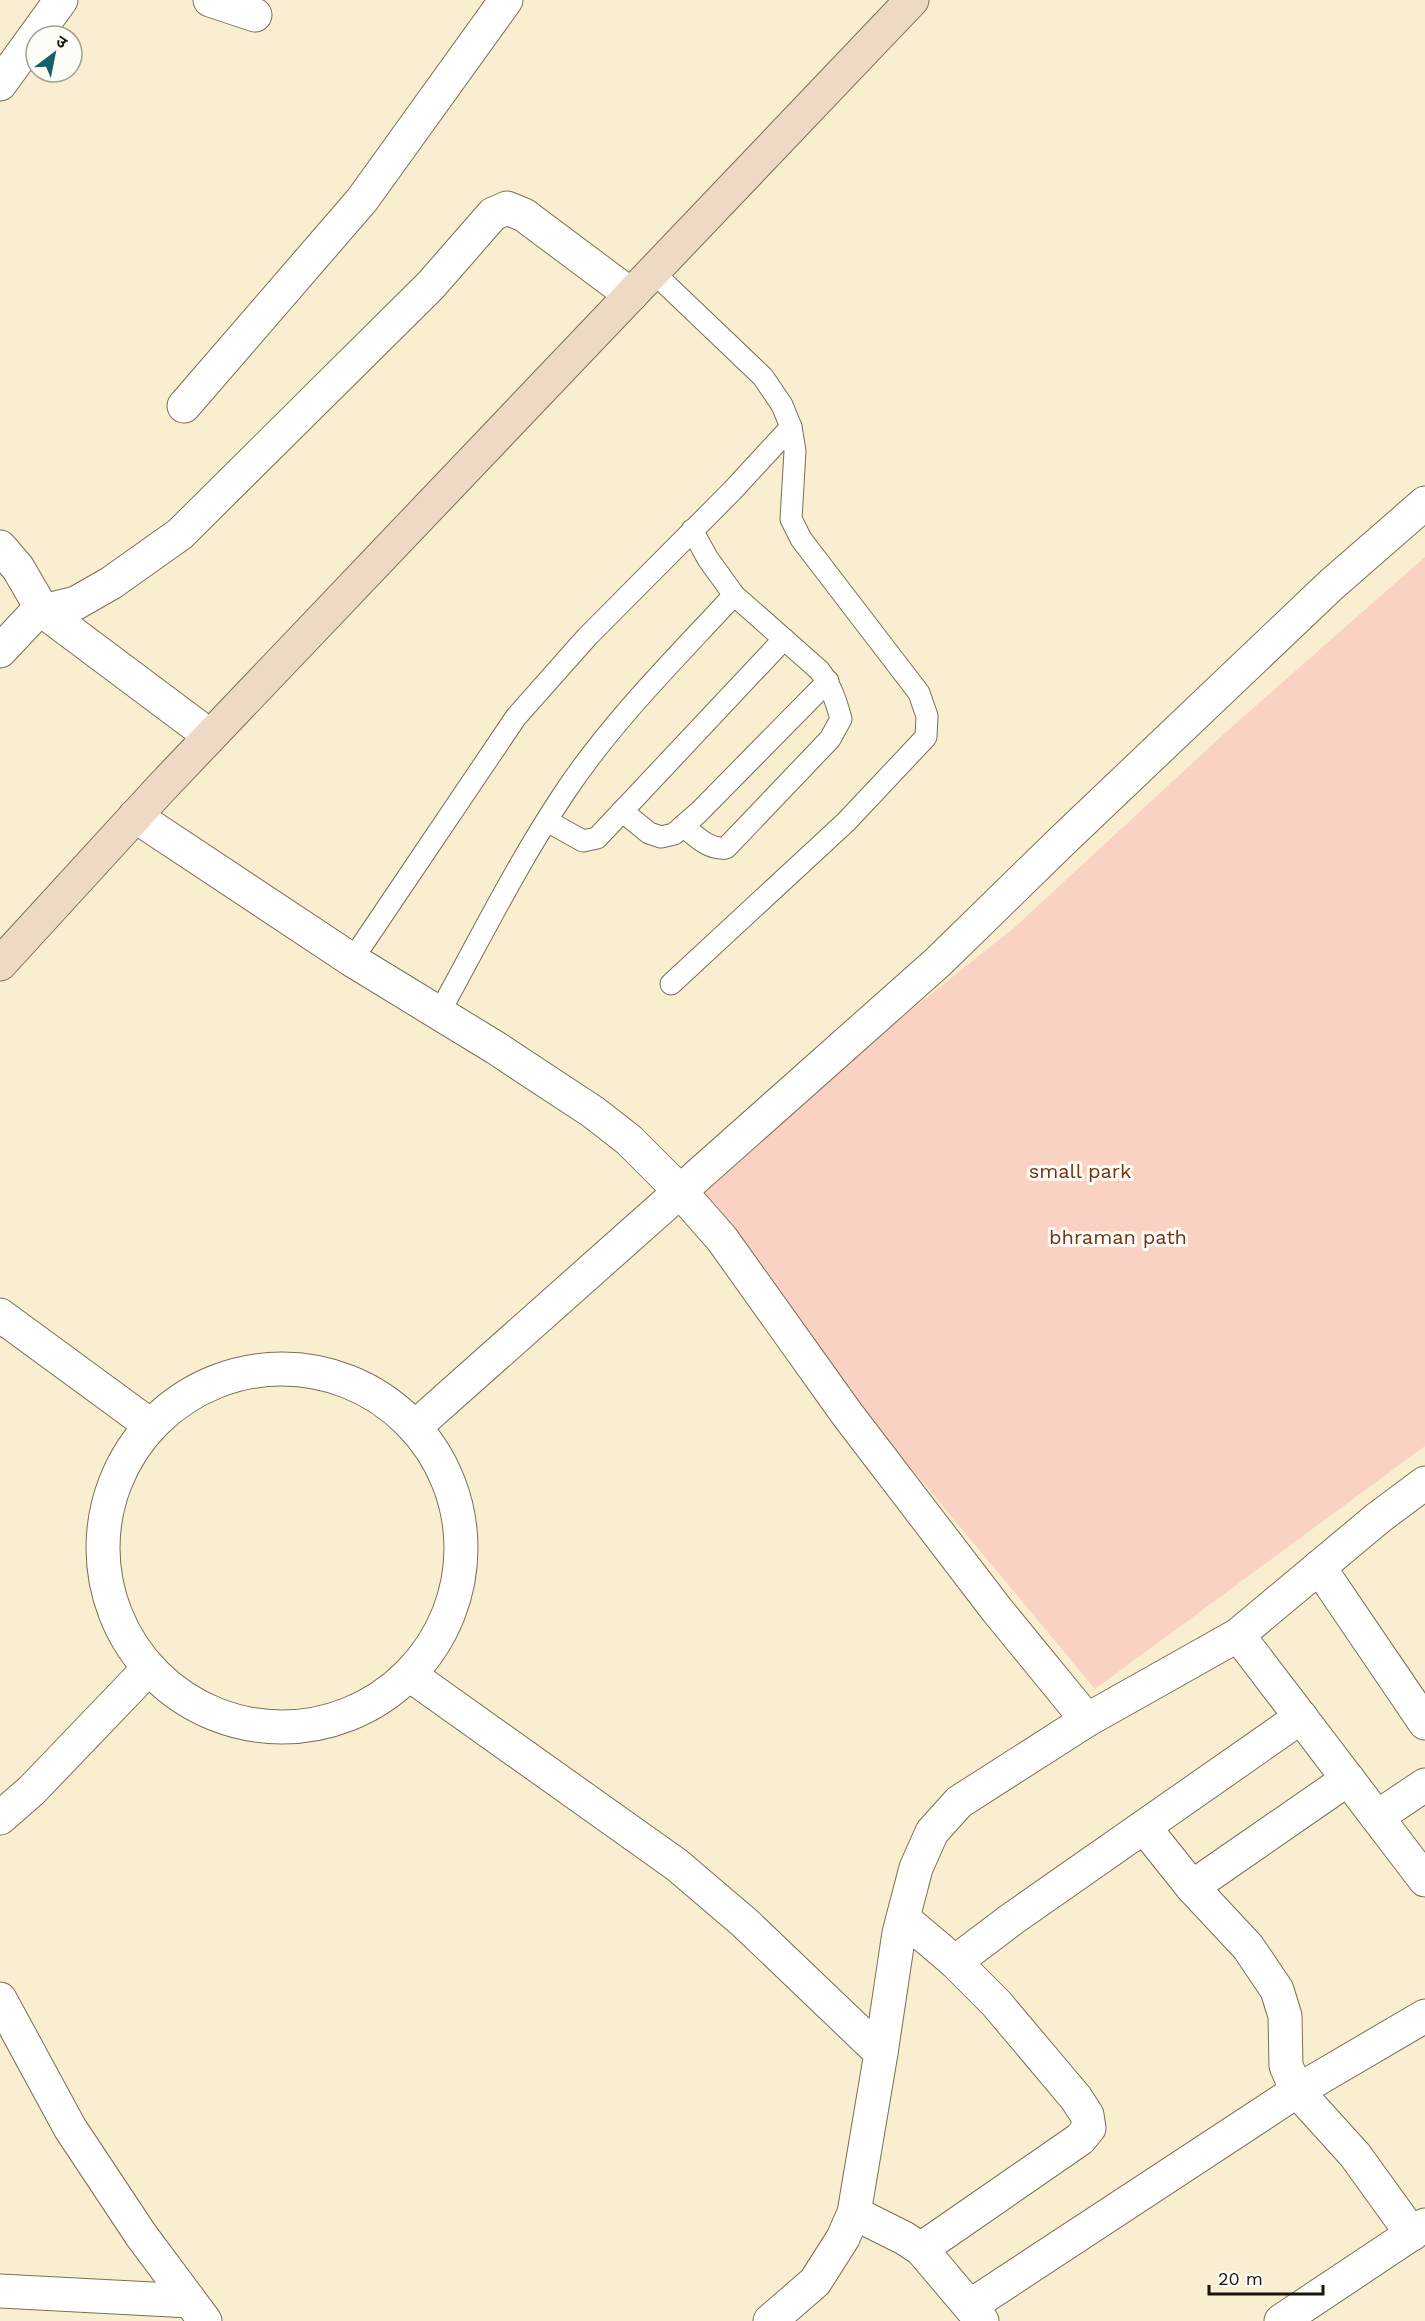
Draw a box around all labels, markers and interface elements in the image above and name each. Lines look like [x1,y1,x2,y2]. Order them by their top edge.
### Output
north arrow [24,24,84,84]
text: उ [53,31,71,53]
park label: small park [1029,1159,1131,1183]
park label: bhraman path [1049,1225,1187,1249]
scale bar [1209,2258,1323,2296]
text: 20 m [1218,2268,1263,2289]

